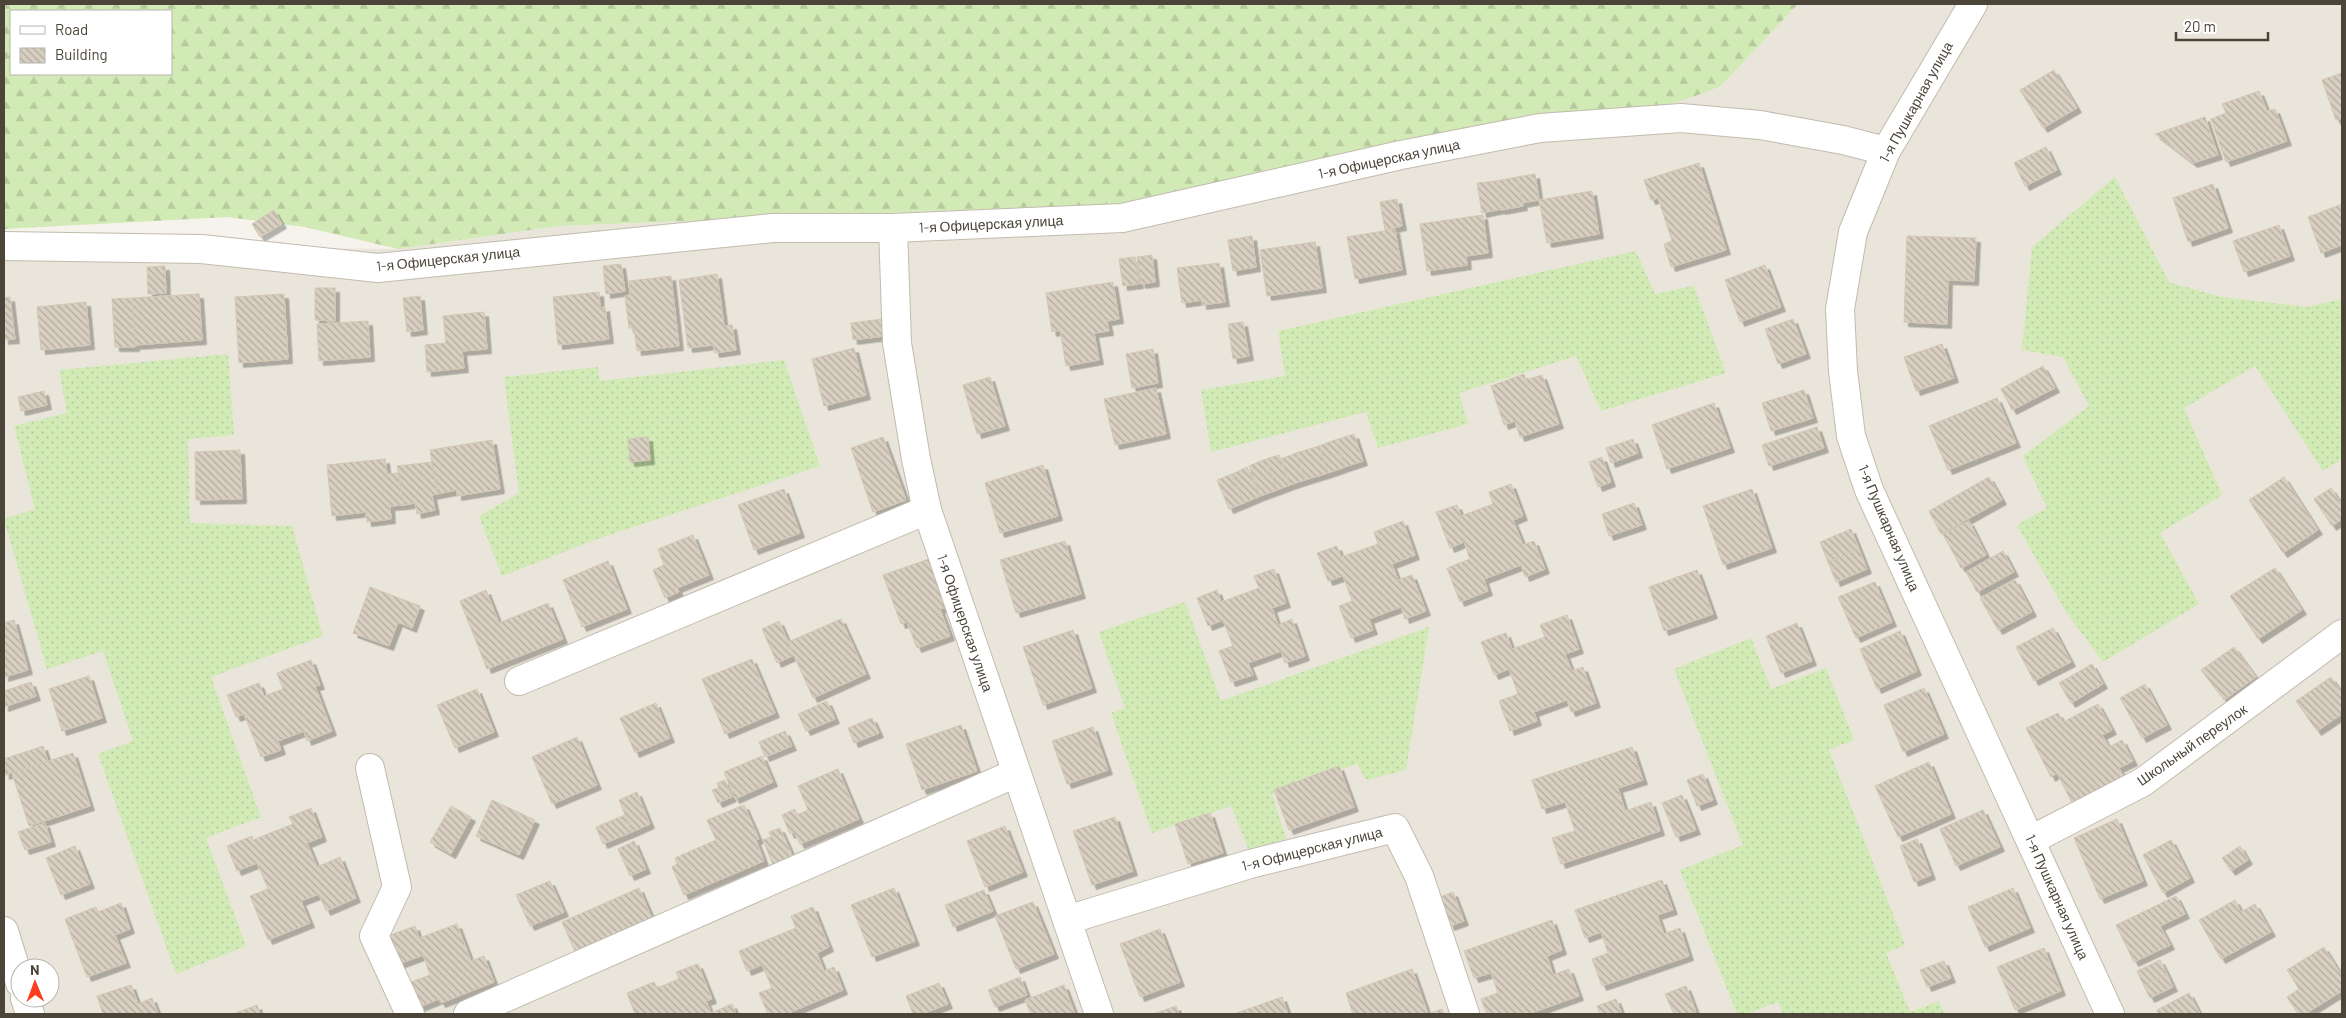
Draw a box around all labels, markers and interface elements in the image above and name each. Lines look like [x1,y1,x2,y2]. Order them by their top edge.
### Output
legend [10,10,172,75]
scale bar [2176,10,2268,42]
text: 20 m [2184,17,2216,35]
text: Road [55,20,88,38]
street label: 1-я Пушкарная улица [1875,38,1956,165]
text: Building [55,45,108,63]
street label: 1-я Офицерская улица [1316,135,1462,182]
street label: 1-я Офицерская улица [918,211,1064,236]
street label: 1-я Офицерская улица [375,242,521,275]
street label: 1-я Пушкарная улица [1855,462,1924,594]
street label: 1-я Офицерская улица [934,552,997,694]
street label: Школьный переулок [2134,700,2251,789]
street label: 1-я Офицерская улица [1240,823,1384,874]
street label: 1-я Пушкарная улица [2022,831,2093,962]
north arrow [10,958,60,1008]
text: N [30,961,40,978]

